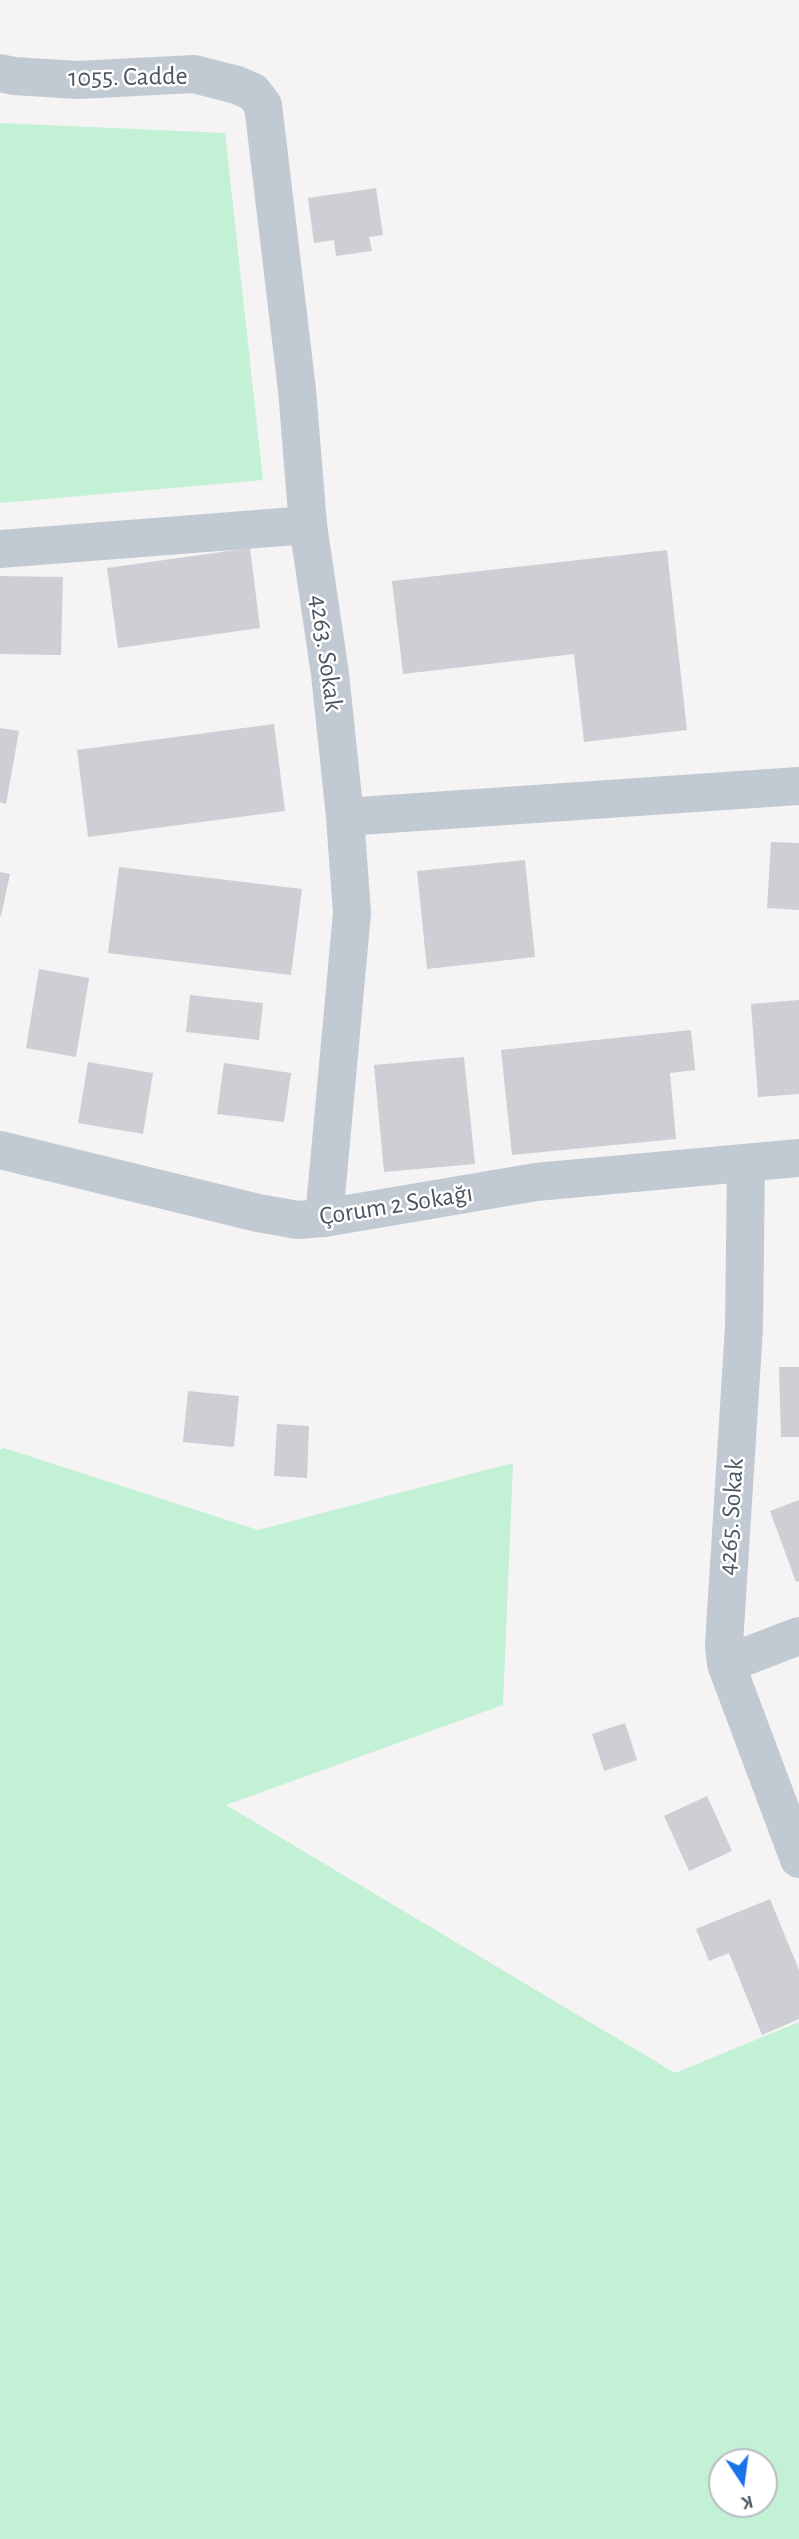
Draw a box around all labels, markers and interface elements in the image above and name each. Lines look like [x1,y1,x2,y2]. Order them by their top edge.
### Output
street label: 1055. Cadde [68,60,188,94]
street label: 4263. Sokak [302,593,350,713]
street label: Çorum 2 Sokağı [317,1177,475,1233]
street label: 4265. Sokak [711,1457,751,1577]
north arrow [708,2448,778,2518]
text: K [740,2491,755,2513]

